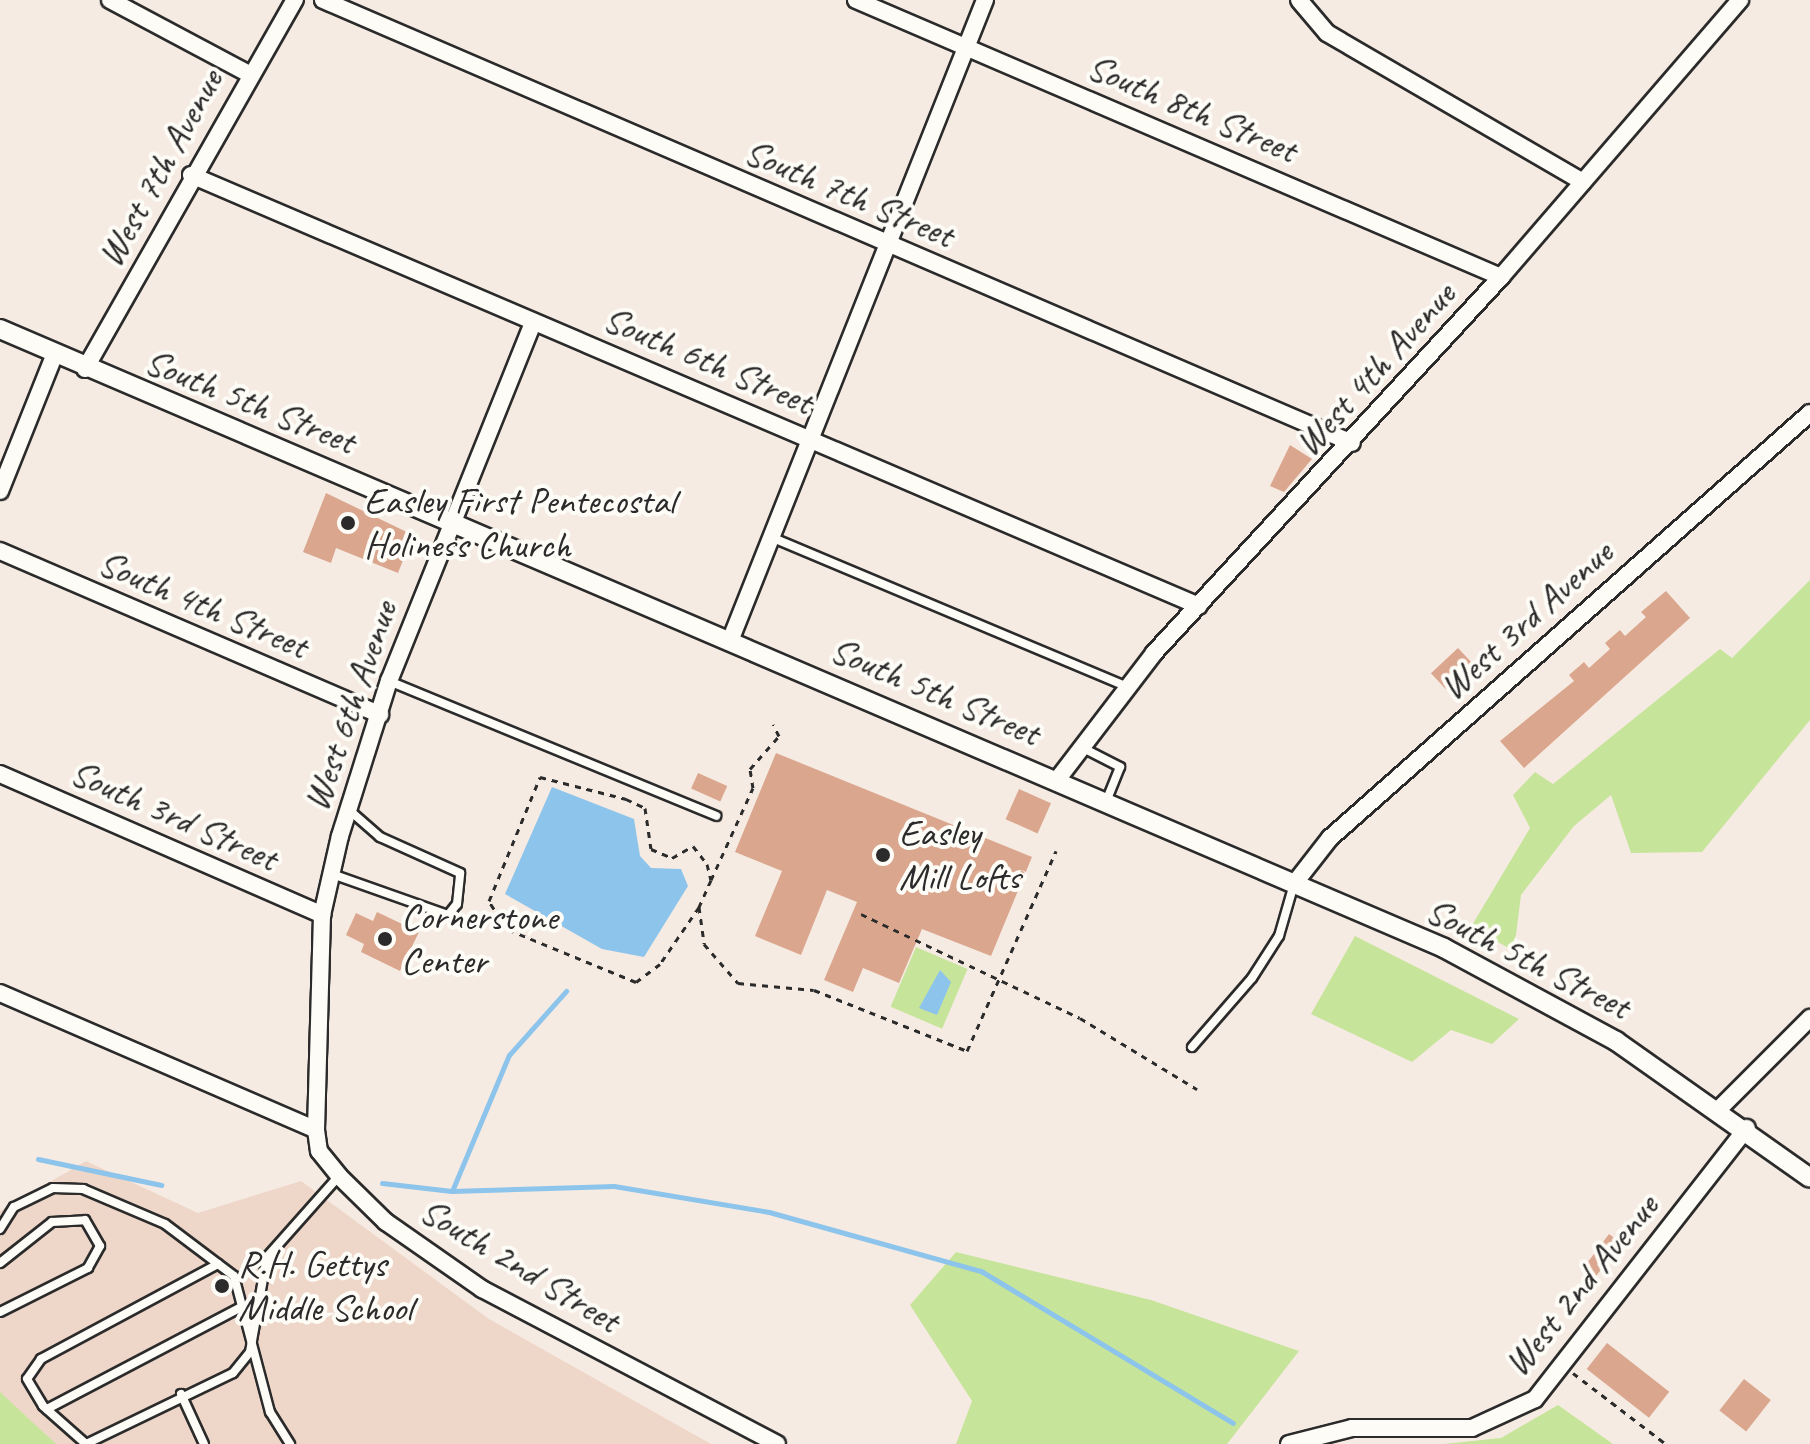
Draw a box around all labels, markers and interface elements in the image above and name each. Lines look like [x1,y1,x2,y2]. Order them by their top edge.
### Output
street label: South 8th Street [1080,43,1304,173]
street label: West 7th Avenue [87,61,233,275]
street label: South 7th Street [737,128,961,258]
street label: West 4th Avenue [1285,273,1465,465]
street label: South 6th Street [596,295,820,425]
street label: South 5th Street [138,338,362,464]
place label: Easley First Pentecostal Holiness Church [364,478,675,568]
marker: Easley First Pentecostal Holiness Church [339,514,357,532]
street label: West 3rd Avenue [1430,530,1622,710]
street label: South 4th Street [91,539,315,669]
street label: West 6th Avenue [293,595,407,817]
street label: South 5th Street [823,626,1047,756]
street label: South 3rd Street [63,749,285,881]
place label: Easley Mill Lofts [899,810,1021,900]
marker: Easley Mill Lofts [874,846,892,864]
street label: South 5th Street [1418,887,1638,1029]
place label: Cornerstone Center [401,894,558,984]
marker: Cornerstone Center [376,930,394,948]
street label: West 2nd Avenue [1494,1185,1668,1385]
street label: South 2nd Street [412,1187,628,1343]
place label: R.H. Gettys Middle School [238,1241,412,1330]
marker: R.H. Gettys Middle School [213,1277,231,1295]

